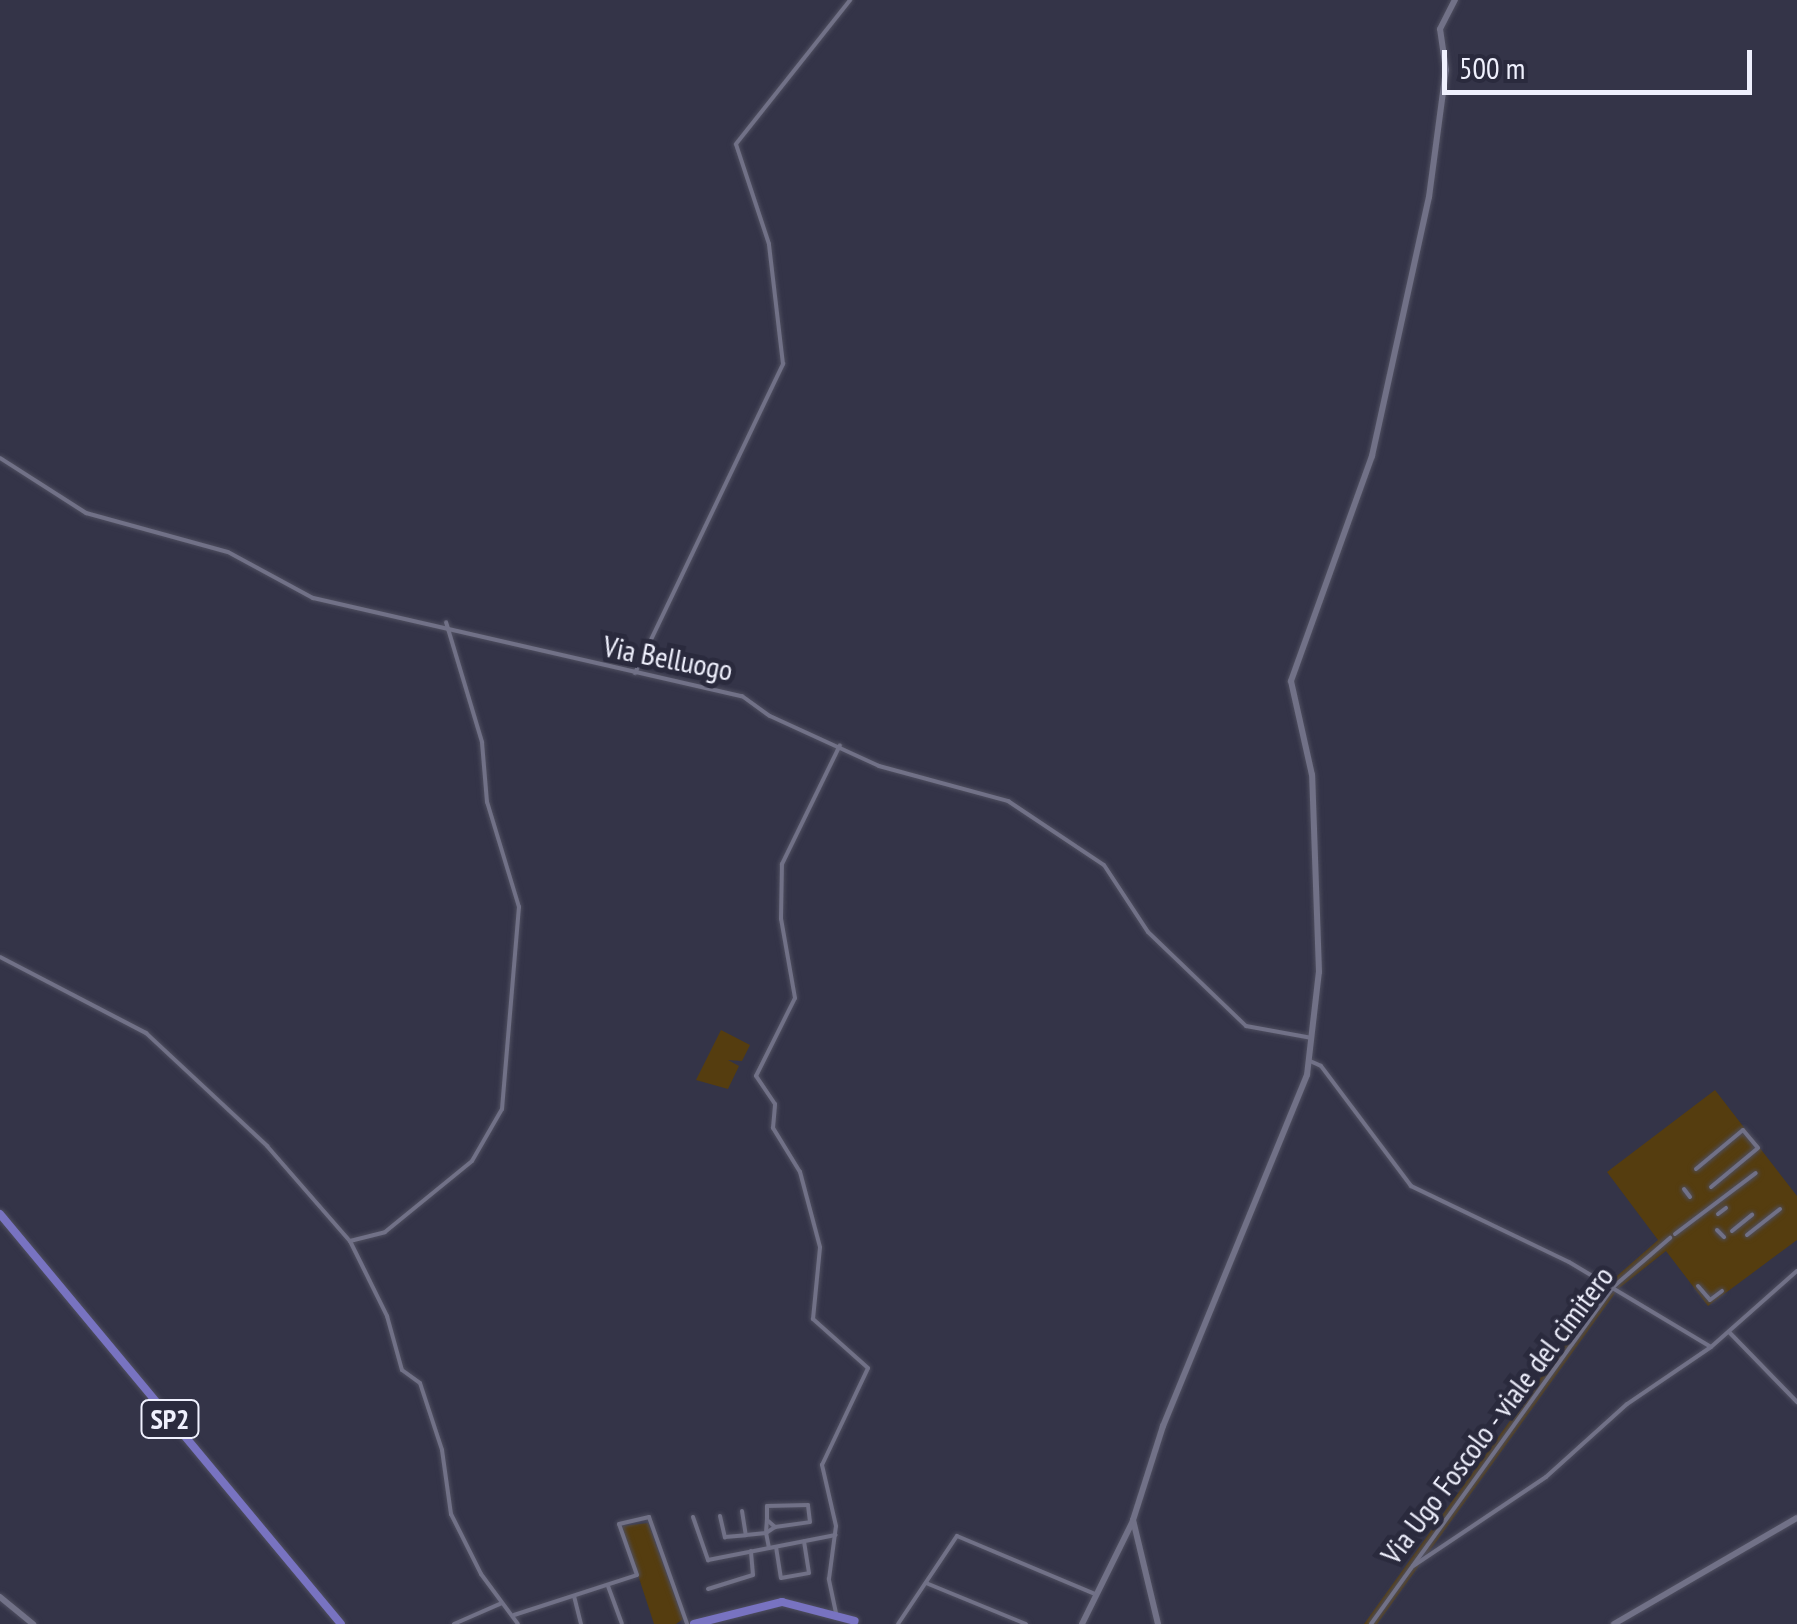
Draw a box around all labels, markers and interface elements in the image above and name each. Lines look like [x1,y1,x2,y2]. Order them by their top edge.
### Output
scale bar [1447,30,1757,92]
text: 500 m [1459,48,1525,87]
street label: Via Belluogo [600,628,736,688]
street label: Via Ugo Foscolo - viale del cimitero [1372,1258,1622,1572]
road number: SP2 [140,1396,200,1442]

